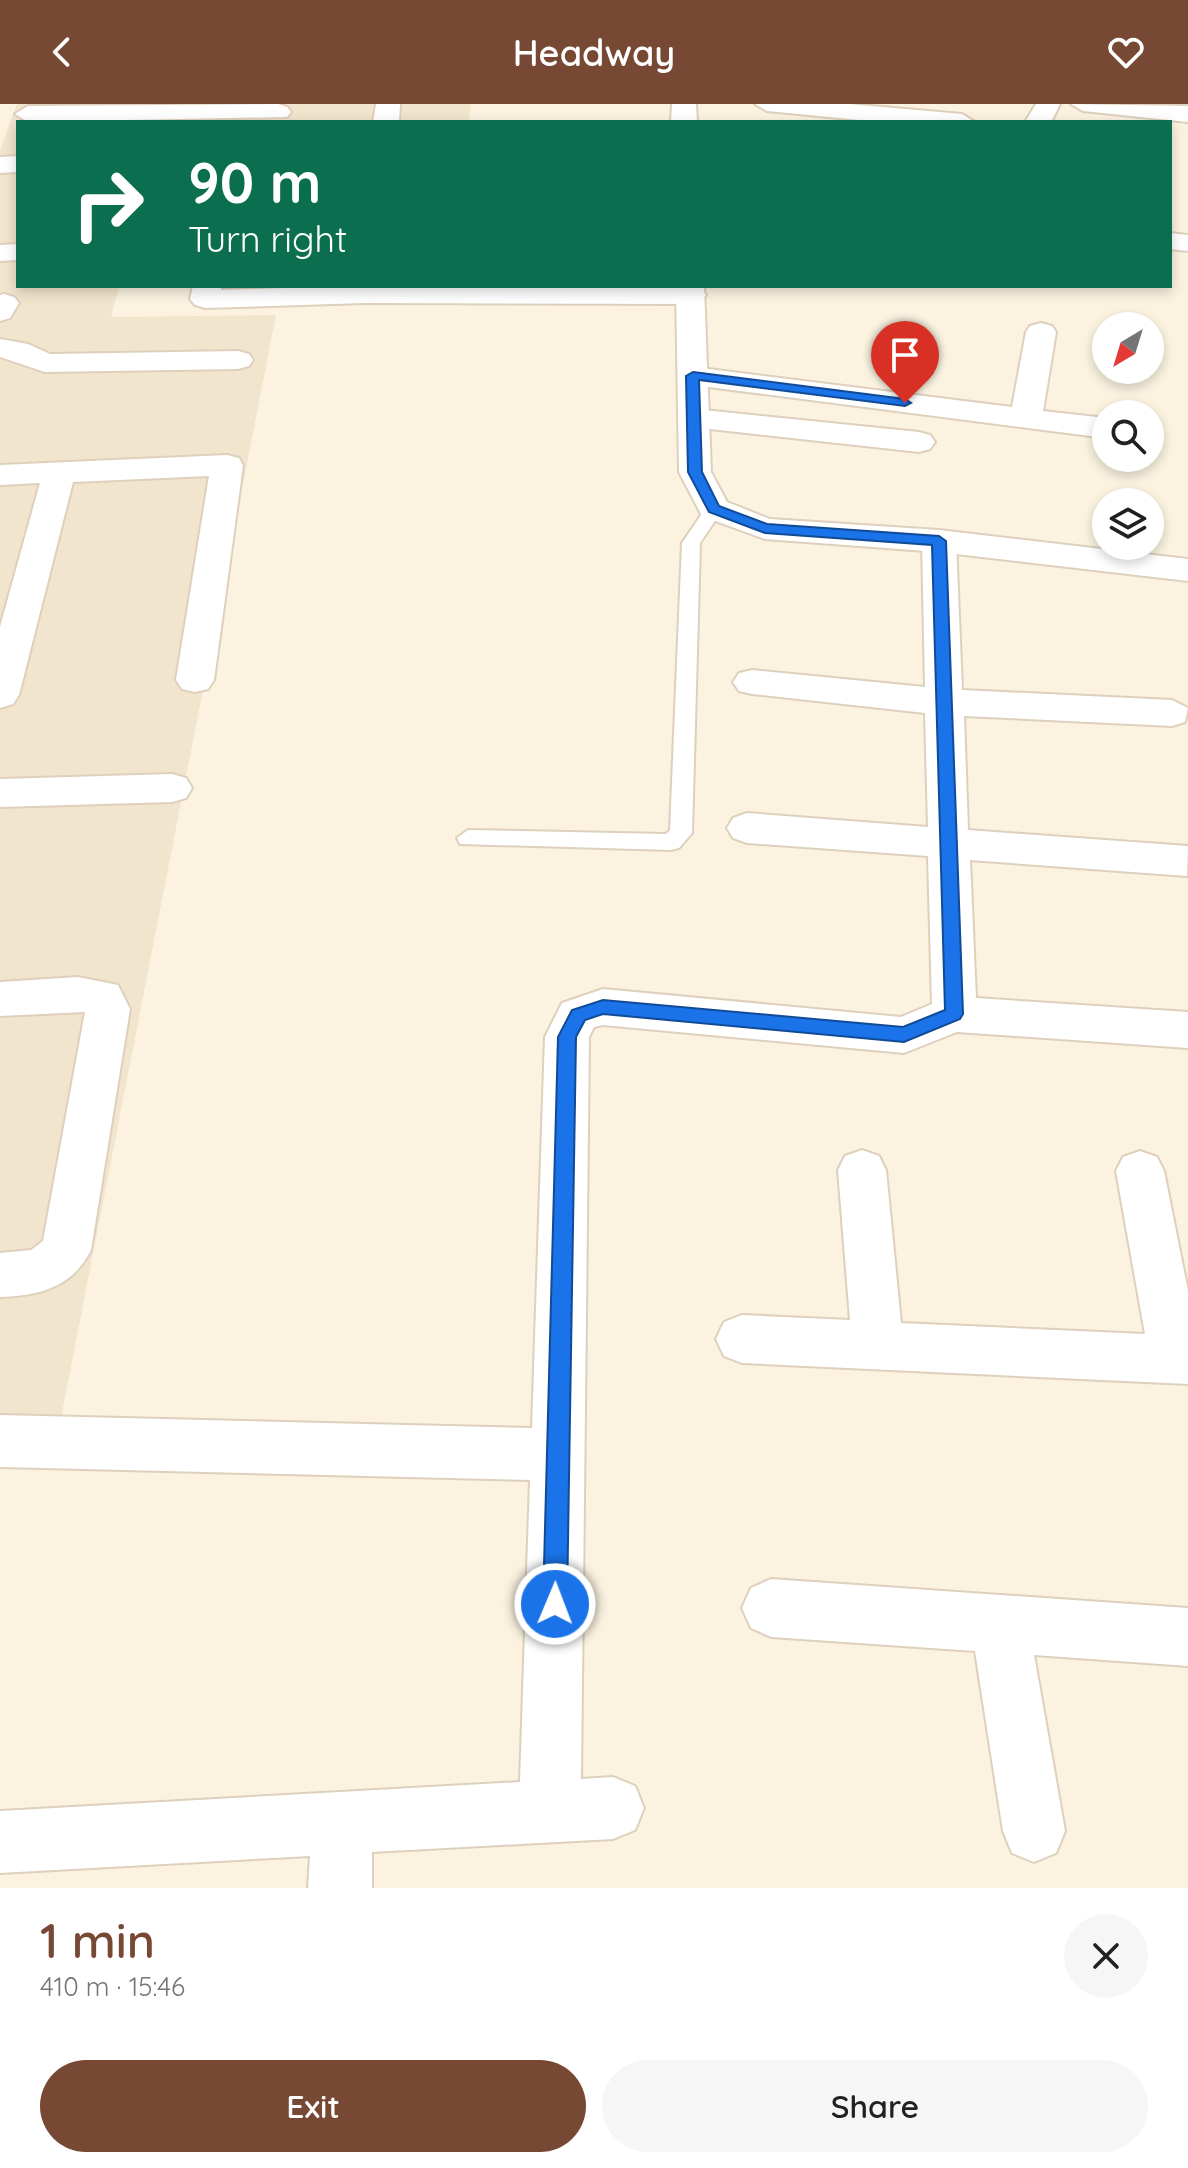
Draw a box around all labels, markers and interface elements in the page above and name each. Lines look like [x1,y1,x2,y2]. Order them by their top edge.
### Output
icon: back [40,30,84,74]
text: Headway [513,30,675,75]
icon: heart [1104,30,1148,74]
text: 90 m [188,147,322,217]
icon: right [56,152,160,256]
text: Turn right [188,216,347,261]
north arrow [1092,312,1164,384]
map controls [1092,312,1164,560]
pin [871,321,939,403]
icon: arrive [883,333,927,377]
button: search [1092,400,1164,472]
button: layers [1092,488,1164,560]
position arrow [513,1562,597,1646]
text: 1 min [40,1910,155,1970]
button: close [1064,1914,1148,1998]
text: 410 m · 15:46 [40,1970,185,2003]
button: Exit [40,2060,586,2152]
button: Share [602,2060,1148,2152]

